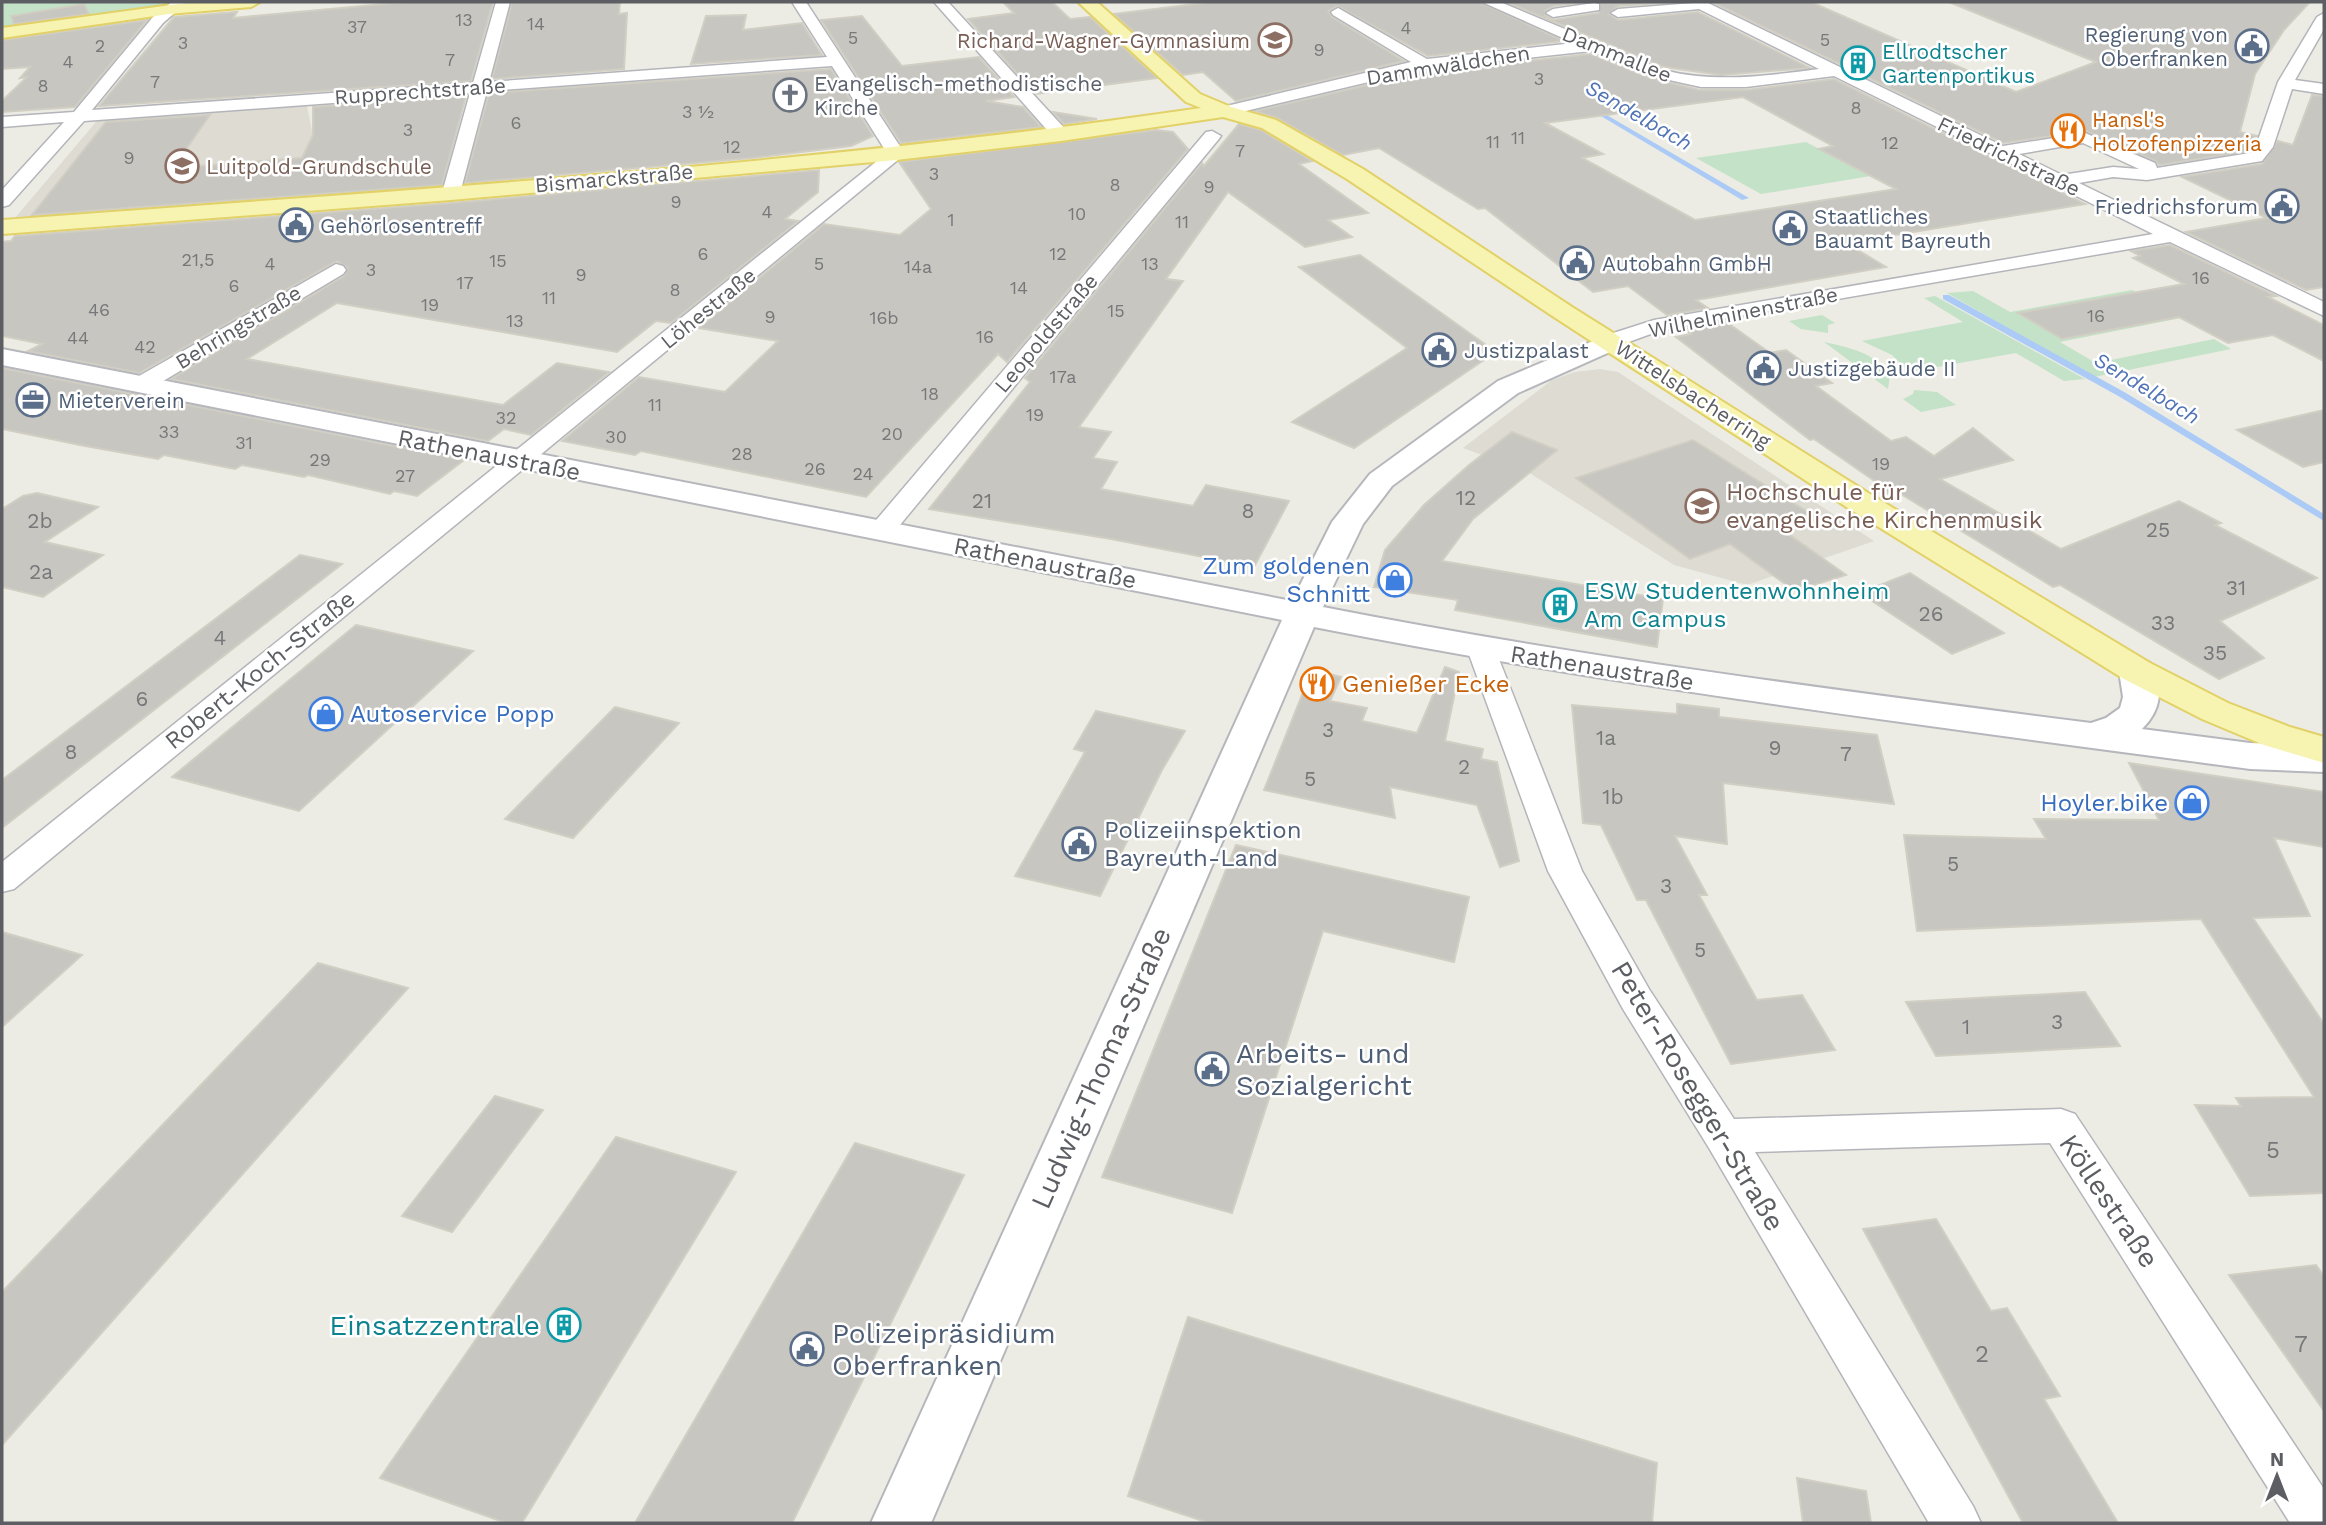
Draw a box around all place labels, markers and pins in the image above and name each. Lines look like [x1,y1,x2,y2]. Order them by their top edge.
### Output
school or university icon: Richard-Wagner-Gymnasium [1256,21,1294,59]
place label: Regierung von Oberfranken [2085,22,2228,71]
public building icon: Regierung von Oberfranken [2233,27,2271,65]
place label: Richard-Wagner-Gymnasium [957,28,1250,53]
place label: Ellrodtscher Gartenportikus [1882,39,2035,88]
building icon: Ellrodtscher Gartenportikus [1839,44,1877,82]
place label: Evangelisch-methodistische Kirche [814,71,1102,120]
church icon: Evangelisch-methodistische Kirche [771,76,809,114]
place label: Hansl's Holzofenpizzeria [2092,107,2262,156]
restaurant icon: Hansl's Holzofenpizzeria [2049,112,2087,150]
school or university icon: Luitpold-Grundschule [163,147,201,185]
place label: Luitpold-Grundschule [206,154,432,179]
public building icon: Friedrichsforum [2263,187,2301,225]
place label: Friedrichsforum [2095,194,2258,219]
place label: Staatliches Bauamt Bayreuth [1814,204,1991,253]
public building icon: Gehörlosentreff [277,206,315,244]
public building icon: Staatliches Bauamt Bayreuth [1771,209,1809,247]
place label: Gehörlosentreff [320,213,483,238]
public building icon: Autobahn GmbH [1558,244,1596,282]
place label: Autobahn GmbH [1602,251,1772,276]
public building icon: Justizpalast [1420,331,1458,369]
place label: Justizpalast [1464,338,1589,363]
public building icon: Justizgebäude II [1745,349,1783,387]
place label: Justizgebäude II [1788,356,1956,381]
office icon: Mieterverein [14,381,52,419]
place label: Mieterverein [58,388,185,413]
place label: Hochschule für evangelische Kirchenmusik [1726,478,2043,534]
school or university icon: Hochschule für evangelische Kirchenmusik [1683,487,1721,525]
place label: Zum goldenen Schnitt [1203,552,1370,608]
shop icon: Zum goldenen Schnitt [1376,561,1414,599]
place label: ESW Studentenwohnheim Am Campus [1584,577,1889,633]
building icon: ESW Studentenwohnheim Am Campus [1541,586,1579,624]
restaurant icon: Genießer Ecke [1298,665,1336,703]
place label: Genießer Ecke [1342,670,1510,698]
shop icon: Autoservice Popp [307,695,345,733]
place label: Autoservice Popp [350,700,554,728]
shop icon: Hoyler.bike [2173,784,2211,822]
place label: Hoyler.bike [2040,789,2168,817]
place label: Polizeiinspektion Bayreuth-Land [1104,816,1302,872]
public building icon: Polizeiinspektion Bayreuth-Land [1060,825,1098,863]
place label: Arbeits- und Sozialgericht [1236,1037,1412,1102]
public building icon: Arbeits- und Sozialgericht [1193,1050,1231,1088]
building icon: Einsatzzentrale [545,1306,583,1344]
place label: Einsatzzentrale [329,1309,540,1342]
place label: Polizeipräsidium Oberfranken [832,1317,1056,1382]
public building icon: Polizeipräsidium Oberfranken [788,1330,826,1368]

